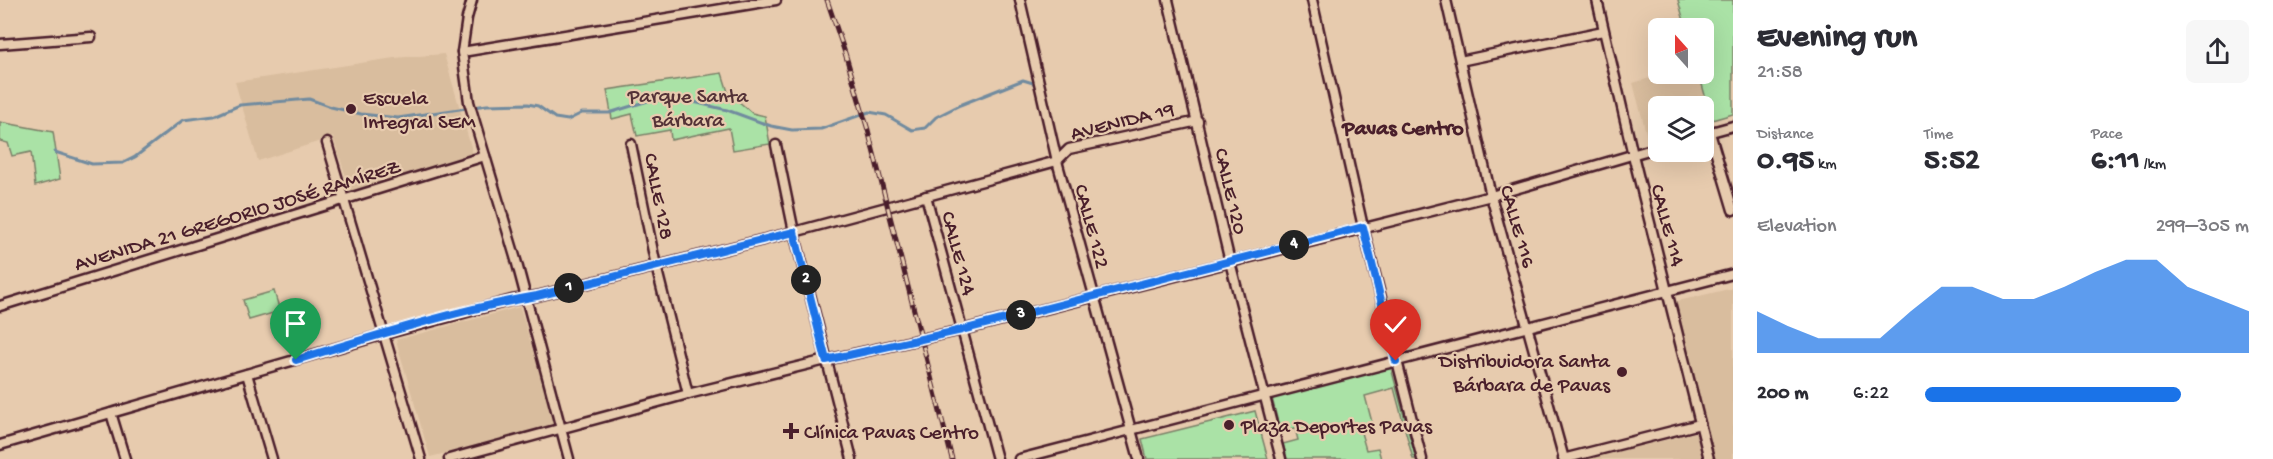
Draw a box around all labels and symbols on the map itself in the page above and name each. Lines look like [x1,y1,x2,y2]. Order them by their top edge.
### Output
north arrow [1648,18,1714,84]
park label: Parque Santa Bárbara [627,86,750,135]
place label: Escuela Integral SEM [363,88,476,137]
street label: AVENIDA 19 [1068,98,1178,148]
marker: Escuela Integral SEM [344,102,358,116]
district label: Pavas Centro [1341,117,1464,143]
street label: CALLE 120 [1207,146,1251,237]
street label: CALLE 128 [636,151,677,242]
street label: AVENIDA 21 GREGORIO JOSÉ RAMÍREZ [72,156,405,279]
street label: CALLE 122 [1066,182,1113,272]
street label: CALLE 114 [1643,182,1689,270]
street label: CALLE 116 [1492,183,1539,272]
street label: CALLE 124 [933,209,980,299]
pin: 4 [1279,230,1309,260]
pin: 2 [791,265,821,295]
pin: 1 [554,273,584,303]
pin [270,298,321,360]
pin [1370,299,1421,361]
pin: 3 [1006,300,1036,330]
place label: Distribuidora Santa Bárbara de Pavas [1437,351,1611,400]
marker: Distribuidora Santa Bárbara de Pavas [1615,365,1629,379]
place label: Plaza Deportes Pavas [1240,416,1433,441]
marker: Plaza Deportes Pavas [1222,418,1236,432]
marker: Clínica Pavas Centro [782,422,800,440]
place label: Clínica Pavas Centro [804,422,979,447]

